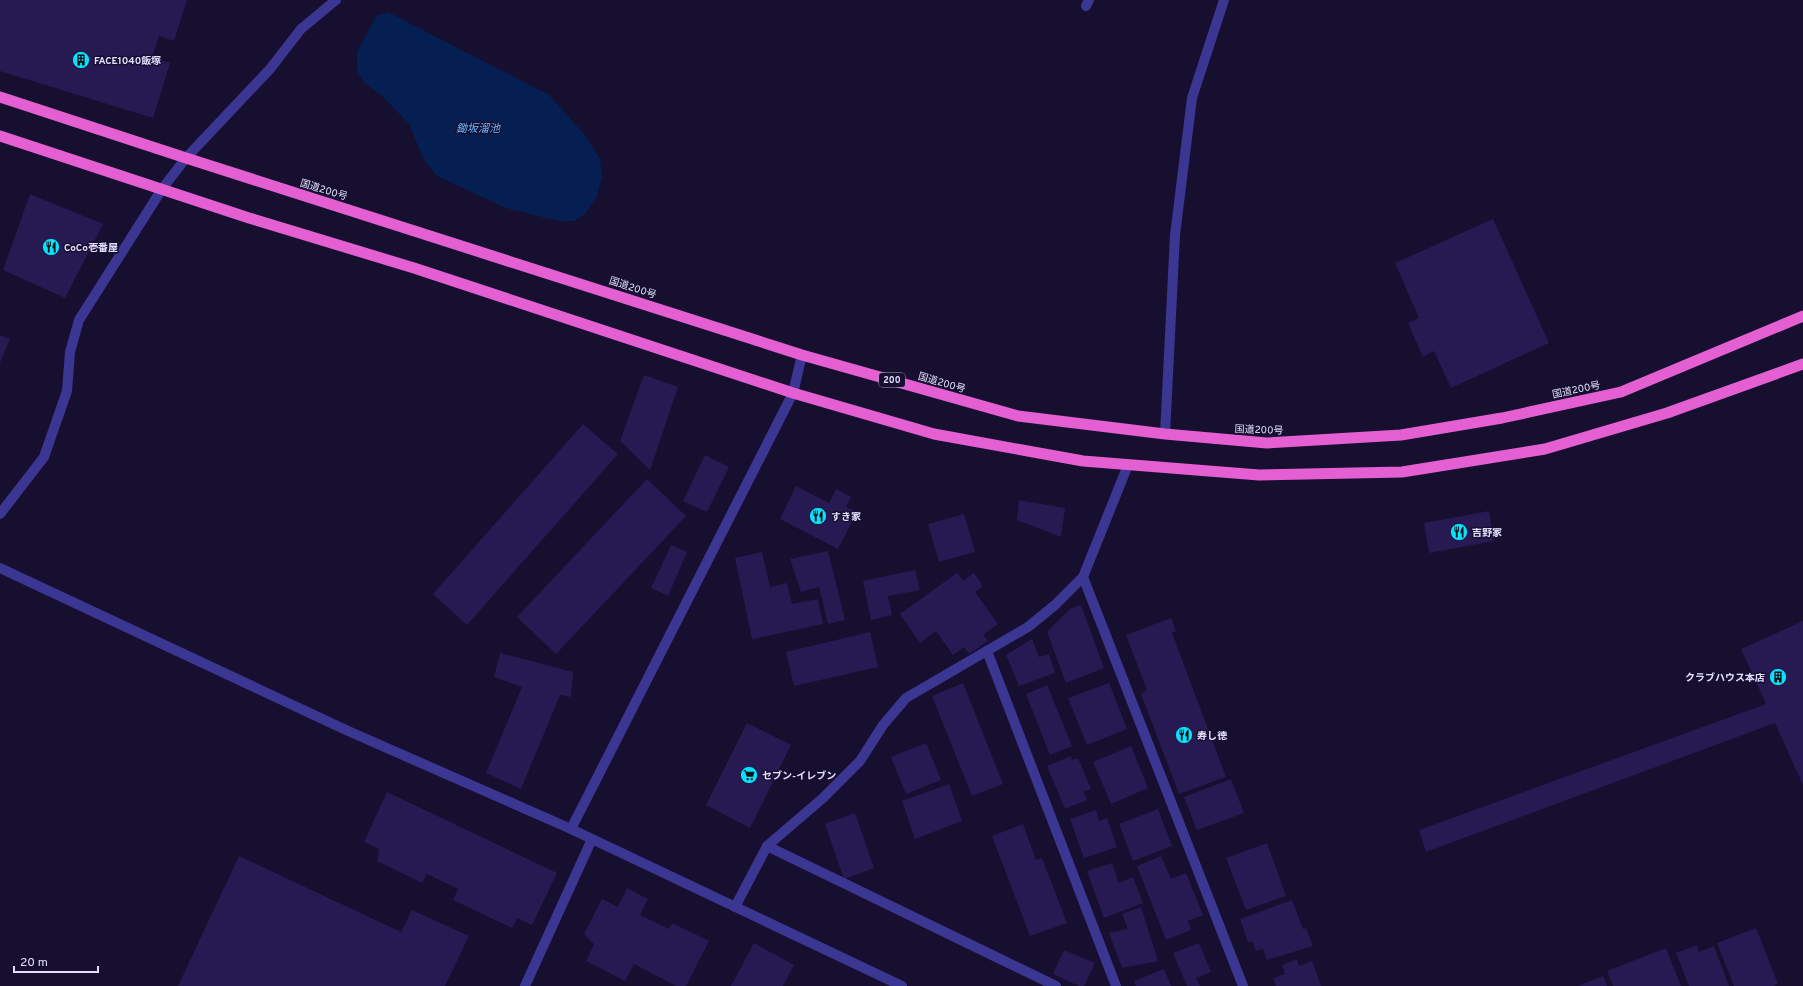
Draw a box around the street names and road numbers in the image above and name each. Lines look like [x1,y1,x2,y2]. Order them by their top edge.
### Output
street label: 国道200号 [298,177,349,204]
street label: 国道200号 [607,275,658,302]
street label: 国道200号 [916,370,967,396]
road number: 200 [879,373,905,387]
street label: 国道200号 [1551,379,1602,402]
street label: 国道200号 [1234,423,1284,438]

